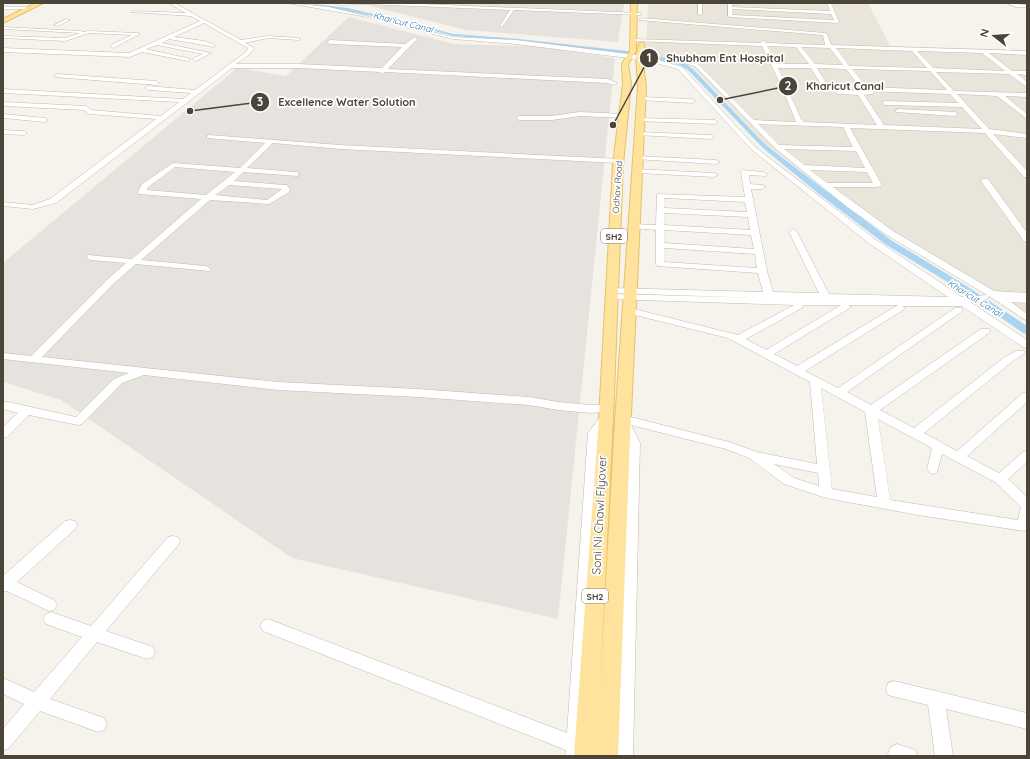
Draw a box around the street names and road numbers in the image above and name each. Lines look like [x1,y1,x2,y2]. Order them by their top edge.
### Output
street label: Odhav Road [610,160,624,214]
road number: SH2 [601,229,627,243]
street label: Soni Ni Chawl Flyover [588,455,610,575]
road number: SH2 [582,589,608,603]

